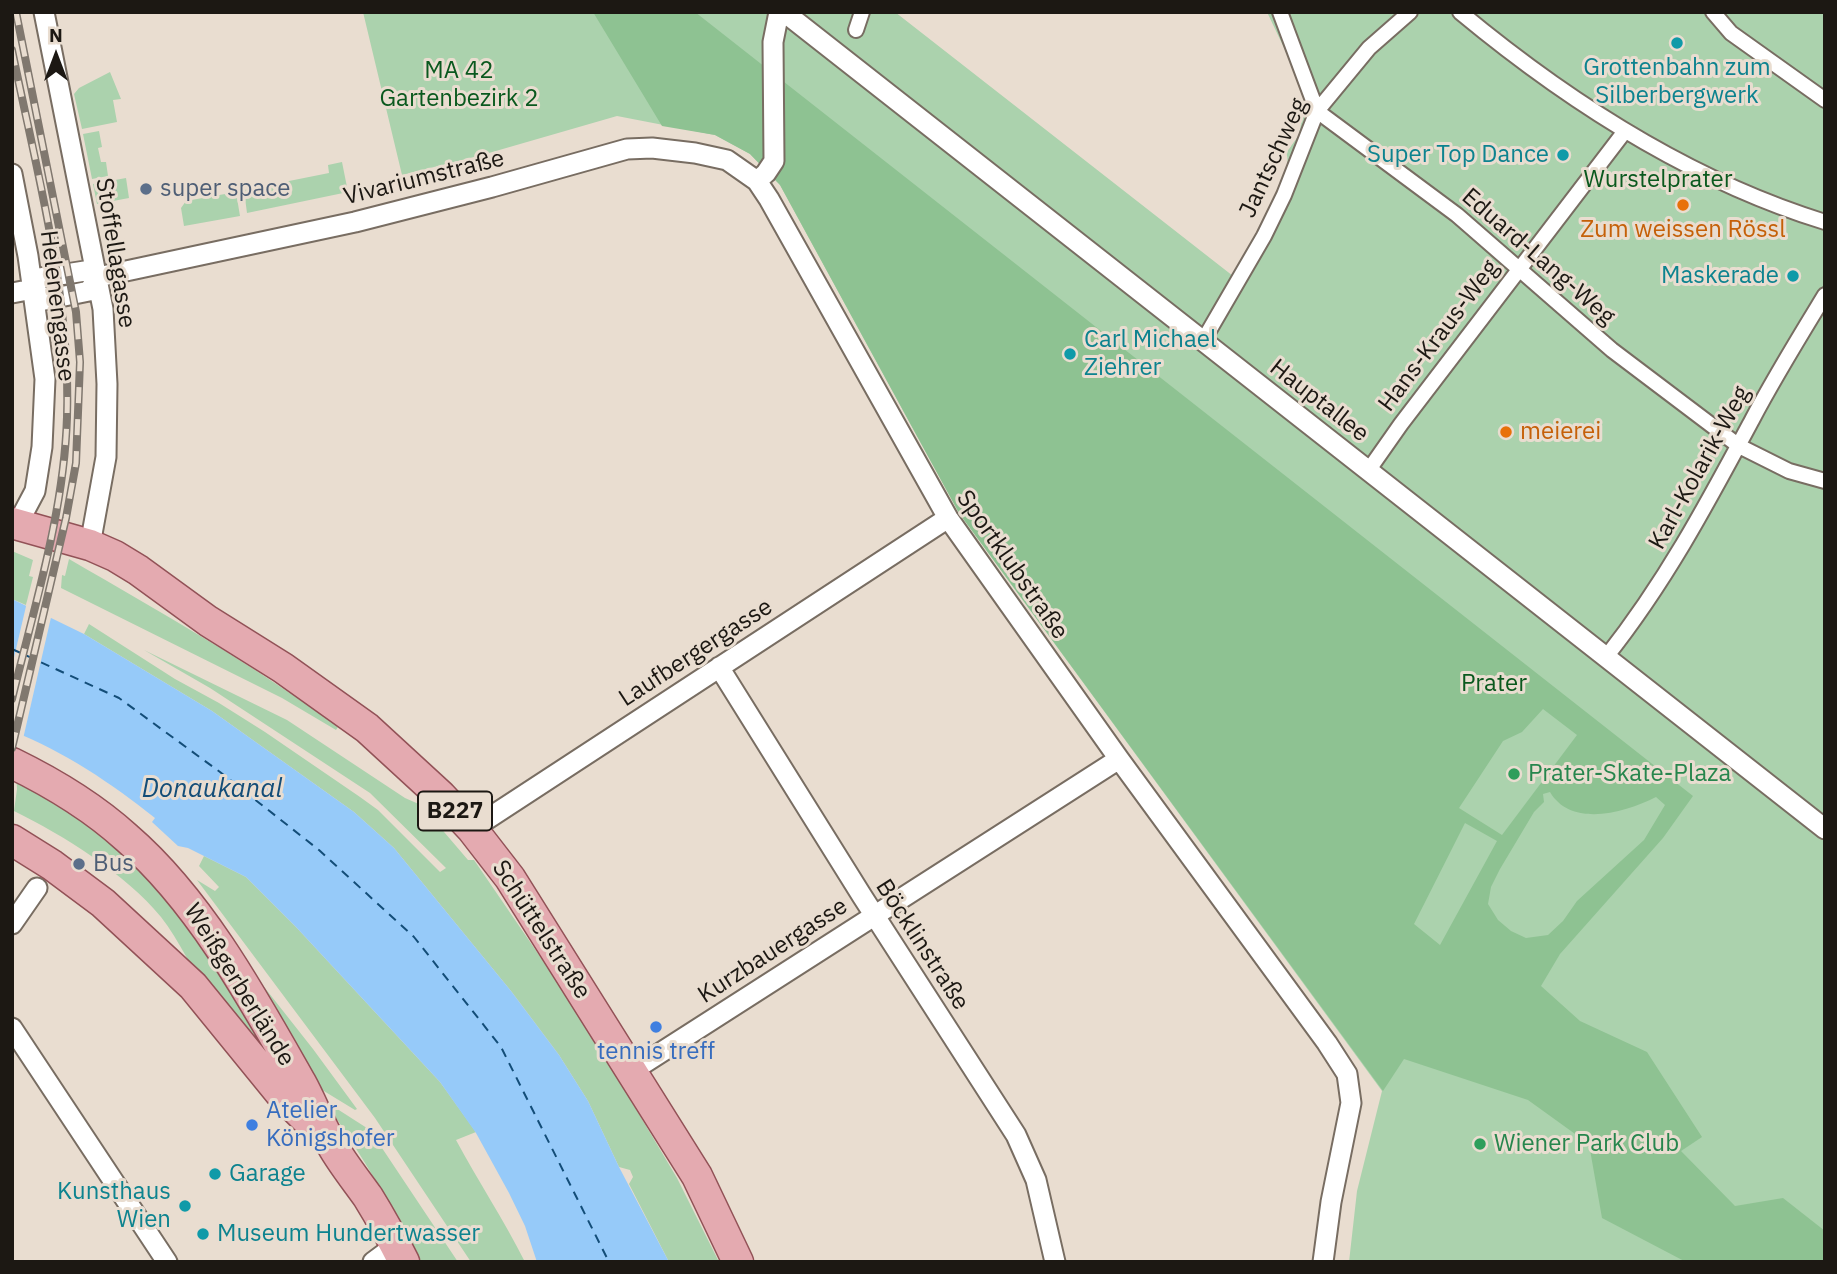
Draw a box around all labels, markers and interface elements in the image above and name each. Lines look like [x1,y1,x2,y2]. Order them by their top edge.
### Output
north arrow [21,21,91,91]
text: N [49,23,63,47]
marker: Grottenbahn zum Silberbergwerk [1669,35,1685,51]
place label: Grottenbahn zum Silberbergwerk [1583,54,1771,110]
park label: MA 42 Gartenbezirk 2 [379,57,539,113]
street label: Jantschweg [1234,94,1314,222]
place label: Super Top Dance [1367,141,1549,169]
street label: Vivariumstraße [341,144,507,212]
marker: Super Top Dance [1555,147,1571,163]
park label: Wurstelprater [1583,166,1733,194]
place label: super space [160,175,290,203]
street label: Stoffellagasse [89,176,141,330]
marker: super space [138,181,154,197]
street label: Eduard-Lang-Weg [1455,183,1621,331]
marker: Zum weissen Rössl [1675,197,1691,213]
place label: Zum weissen Rössl [1580,216,1786,244]
street label: Helenengasse [33,229,81,383]
street label: Hans-Kraus-Weg [1373,255,1505,417]
place label: Maskerade [1661,262,1779,290]
marker: Maskerade [1785,268,1801,284]
place label: Carl Michael Ziehrer [1084,326,1216,382]
marker: Carl Michael Ziehrer [1062,346,1078,362]
street label: Hauptallee [1264,353,1374,449]
street label: Karl-Kolarik-Weg [1643,381,1757,555]
place label: meierei [1520,418,1601,446]
marker: meierei [1498,424,1514,440]
street label: Sportklubstraße [950,485,1074,645]
street label: Laufbergergasse [614,593,778,713]
park label: Prater [1461,670,1527,698]
place label: Prater-Skate-Plaza [1528,760,1731,788]
marker: Prater-Skate-Plaza [1506,766,1522,782]
water label: Donaukanal [142,773,282,805]
road number: B227 [418,792,492,831]
place label: Bus [93,850,134,878]
street label: Schüttelstraße [485,855,597,1005]
marker: Bus [71,856,87,872]
street label: Böcklinstraße [869,874,975,1016]
street label: Kurzbauergasse [693,892,853,1010]
street label: Weißgerberlände [177,898,301,1072]
marker: tennis treff [648,1019,664,1035]
place label: tennis treff [597,1038,715,1066]
place label: Atelier Königshofer [266,1097,395,1153]
marker: Atelier Königshofer [244,1117,260,1133]
place label: Wiener Park Club [1494,1130,1679,1158]
marker: Wiener Park Club [1472,1136,1488,1152]
place label: Garage [229,1160,306,1188]
marker: Garage [207,1166,223,1182]
place label: Kunsthaus Wien [57,1178,171,1234]
marker: Kunsthaus Wien [177,1198,193,1214]
place label: Museum Hundertwasser [217,1220,480,1248]
marker: Museum Hundertwasser [195,1226,211,1242]

